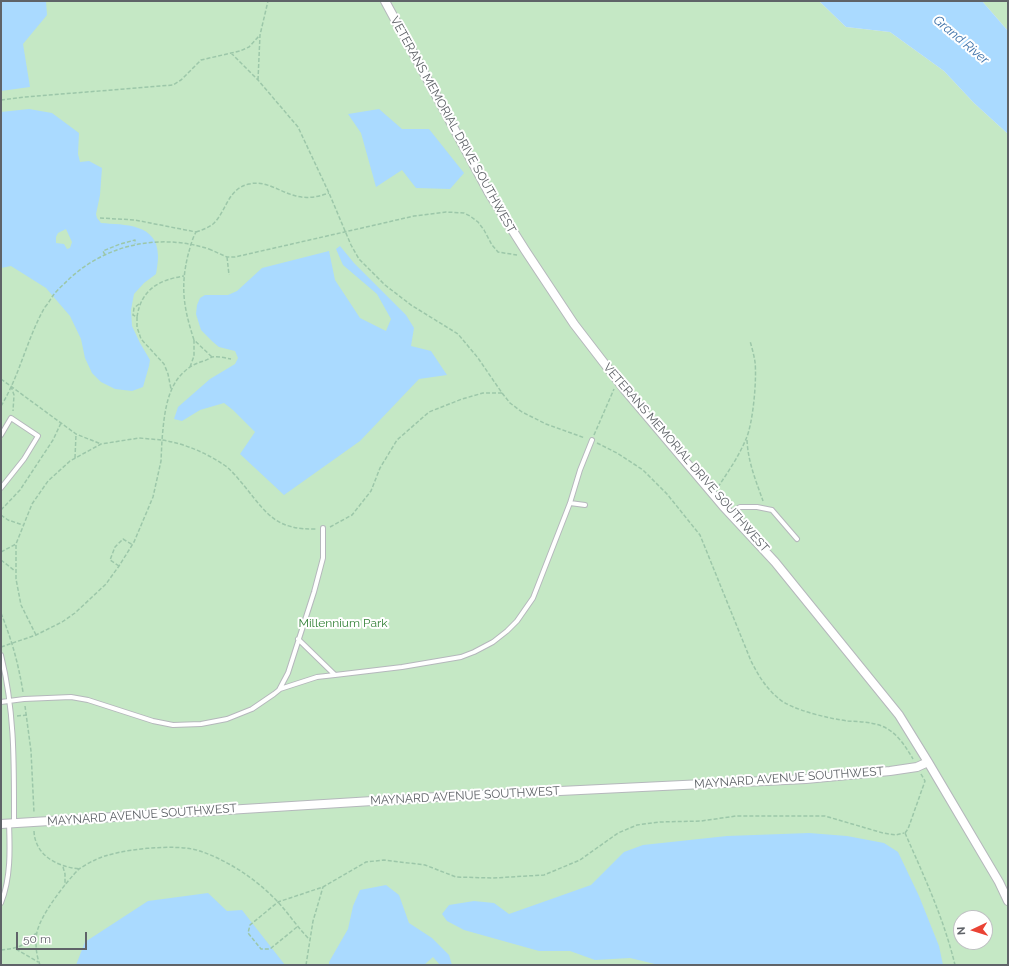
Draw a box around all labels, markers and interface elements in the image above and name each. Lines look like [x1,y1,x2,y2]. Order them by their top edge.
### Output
water label: Grand River [930,12,992,68]
street label: VETERANS MEMORIAL DRIVE SOUTHWEST [387,14,519,236]
street label: VETERANS MEMORIAL DRIVE SOUTHWEST [600,361,772,555]
park label: Millennium Park [298,616,388,630]
street label: MAYNARD AVENUE SOUTHWEST [694,764,884,792]
street label: MAYNARD AVENUE SOUTHWEST [370,784,560,808]
street label: MAYNARD AVENUE SOUTHWEST [47,801,237,829]
north arrow [953,910,993,950]
scale bar [18,924,89,950]
text: N [955,926,968,935]
text: 50 m [23,932,51,946]

